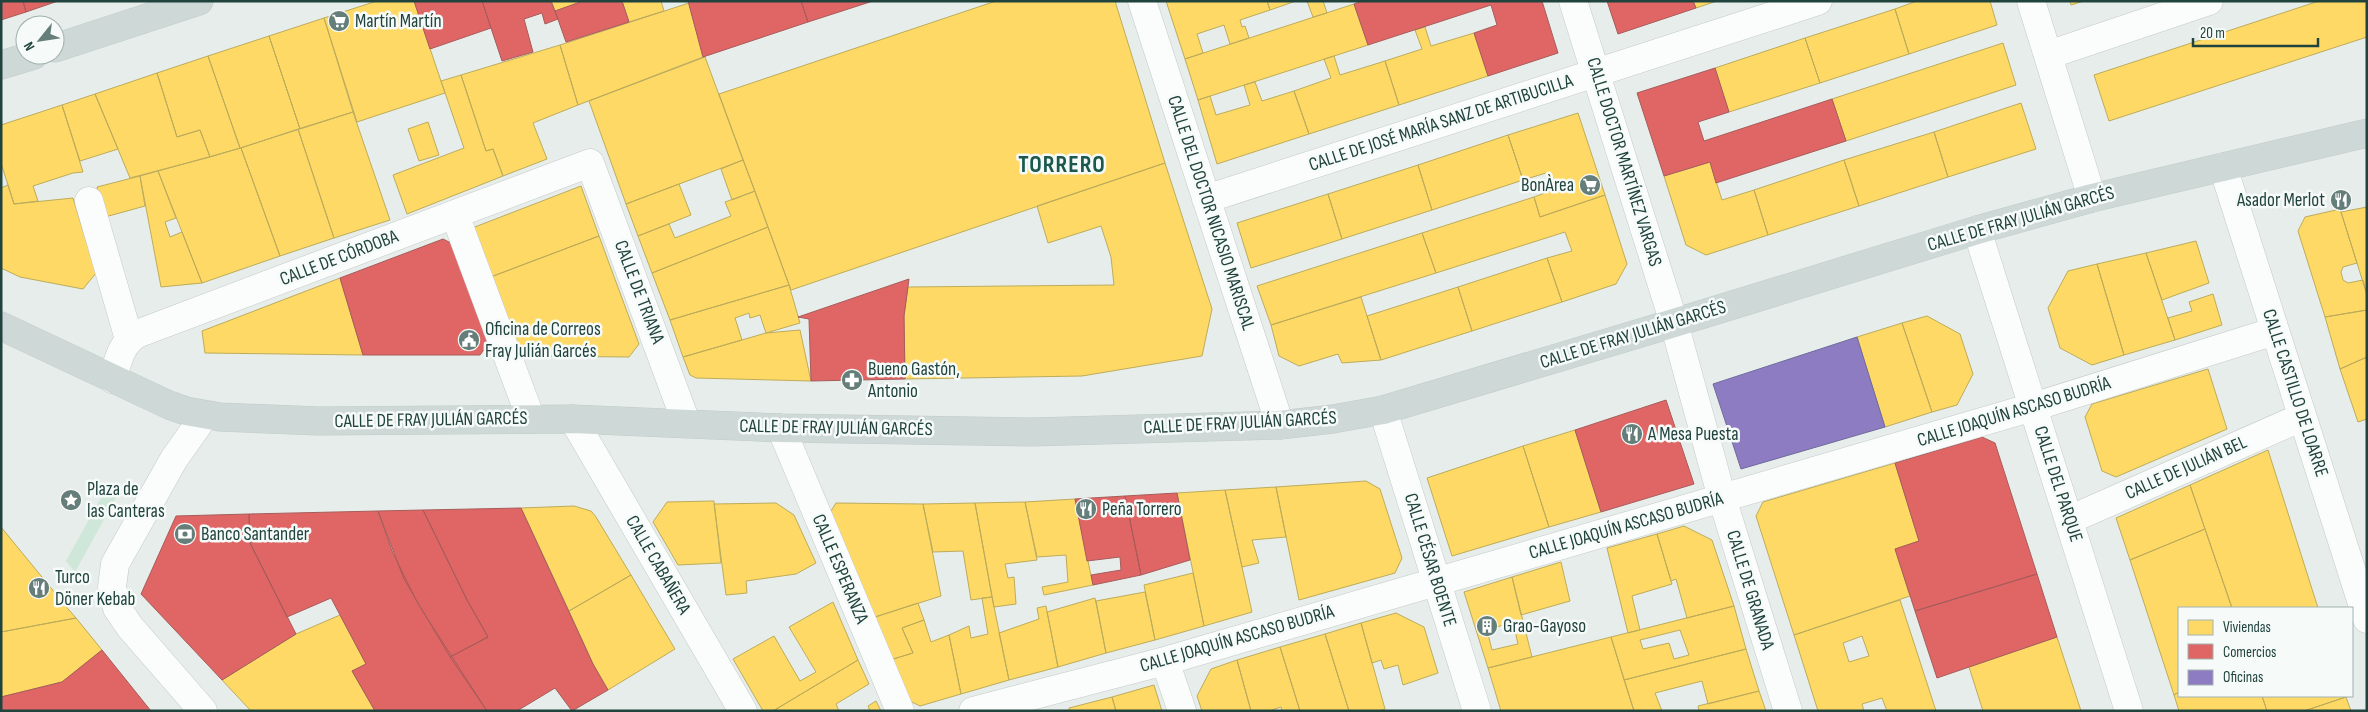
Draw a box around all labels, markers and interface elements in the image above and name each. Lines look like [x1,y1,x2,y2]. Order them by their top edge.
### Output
supermarket icon: Martín Martín [327,9,351,33]
place label: Martín Martín [355,10,442,33]
north arrow [15,15,65,65]
scale bar [2193,15,2318,47]
text: 20 m [2200,24,2225,43]
text: N [20,39,38,54]
street label: CALLE DOCTOR MARTÍNEZ VARGAS [1581,55,1667,269]
street label: CALLE DE JOSÉ MARÍA SANZ DE ARTIBUCILLA [1306,69,1577,177]
street label: CALLE DEL DOCTOR NICASIO MARISCAL [1162,93,1260,333]
district label: TORRERO [1018,150,1106,179]
supermarket icon: BonÀrea [1578,173,1602,197]
place label: BonÀrea [1521,174,1574,197]
street label: CALLE DE FRAY JULIÁN GARCÉS [1925,181,2117,257]
restaurant icon: Asador Merlot [2329,188,2353,212]
place label: Asador Merlot [2236,189,2325,212]
street label: CALLE DE CÓRDOBA [277,225,402,291]
street label: CALLE DE TRIANA [609,237,670,348]
street label: CALLE DE FRAY JULIÁN GARCÉS [1537,296,1729,374]
street label: CALLE CASTILLO DE LOARRE [2257,306,2333,480]
place label: Oficina de Correos Fray Julián Garcés [485,318,601,363]
public building icon: Oficina de Correos Fray Julián Garcés [457,328,481,352]
place label: Bueno Gastón, Antonio [867,358,960,403]
pharmacy icon: Bueno Gastón, Antonio [840,368,864,392]
street label: CALLE JOAQUÍN ASCASO BUDRÍA [1915,371,2114,452]
street label: CALLE DE FRAY JULIÁN GARCÉS [1143,406,1337,440]
street label: CALLE DE FRAY JULIÁN GARCÉS [334,407,528,433]
street label: CALLE DE FRAY JULIÁN GARCÉS [739,415,933,441]
restaurant icon: A Mesa Puesta [1620,422,1644,446]
place label: A Mesa Puesta [1647,423,1739,446]
street label: CALLE DEL PARQUE [2028,423,2088,545]
street label: CALLE DE JULIÁN BEL [2122,431,2250,505]
place label: Plaza de las Canteras [87,478,165,523]
street label: CALLE JOAQUÍN ASCASO BUDRÍA [1526,487,1726,565]
place icon: Plaza de las Canteras [59,488,83,512]
street label: CALLE CÉSAR BOENTE [1399,491,1461,629]
restaurant icon: Peña Torrero [1074,497,1098,521]
place label: Peña Torrero [1102,498,1182,521]
street label: CALLE CABAÑERA [620,511,696,619]
street label: CALLE ESPERANZA [807,511,874,628]
bank icon: Banco Santander [173,522,197,546]
place label: Banco Santander [201,523,310,546]
street label: CALLE DE GRANADA [1721,527,1779,653]
place label: Turco Döner Kebab [55,566,135,611]
restaurant icon: Turco Döner Kebab [27,576,51,600]
street label: CALLE JOAQUÍN ASCASO BUDRÍA [1137,600,1337,678]
legend [2178,607,2353,697]
building icon: Grao-Gayoso [1475,614,1499,638]
place label: Grao-Gayoso [1503,615,1586,638]
text: Viviendas [2223,618,2271,637]
text: Comercios [2223,643,2277,662]
text: Oficinas [2223,668,2263,687]

